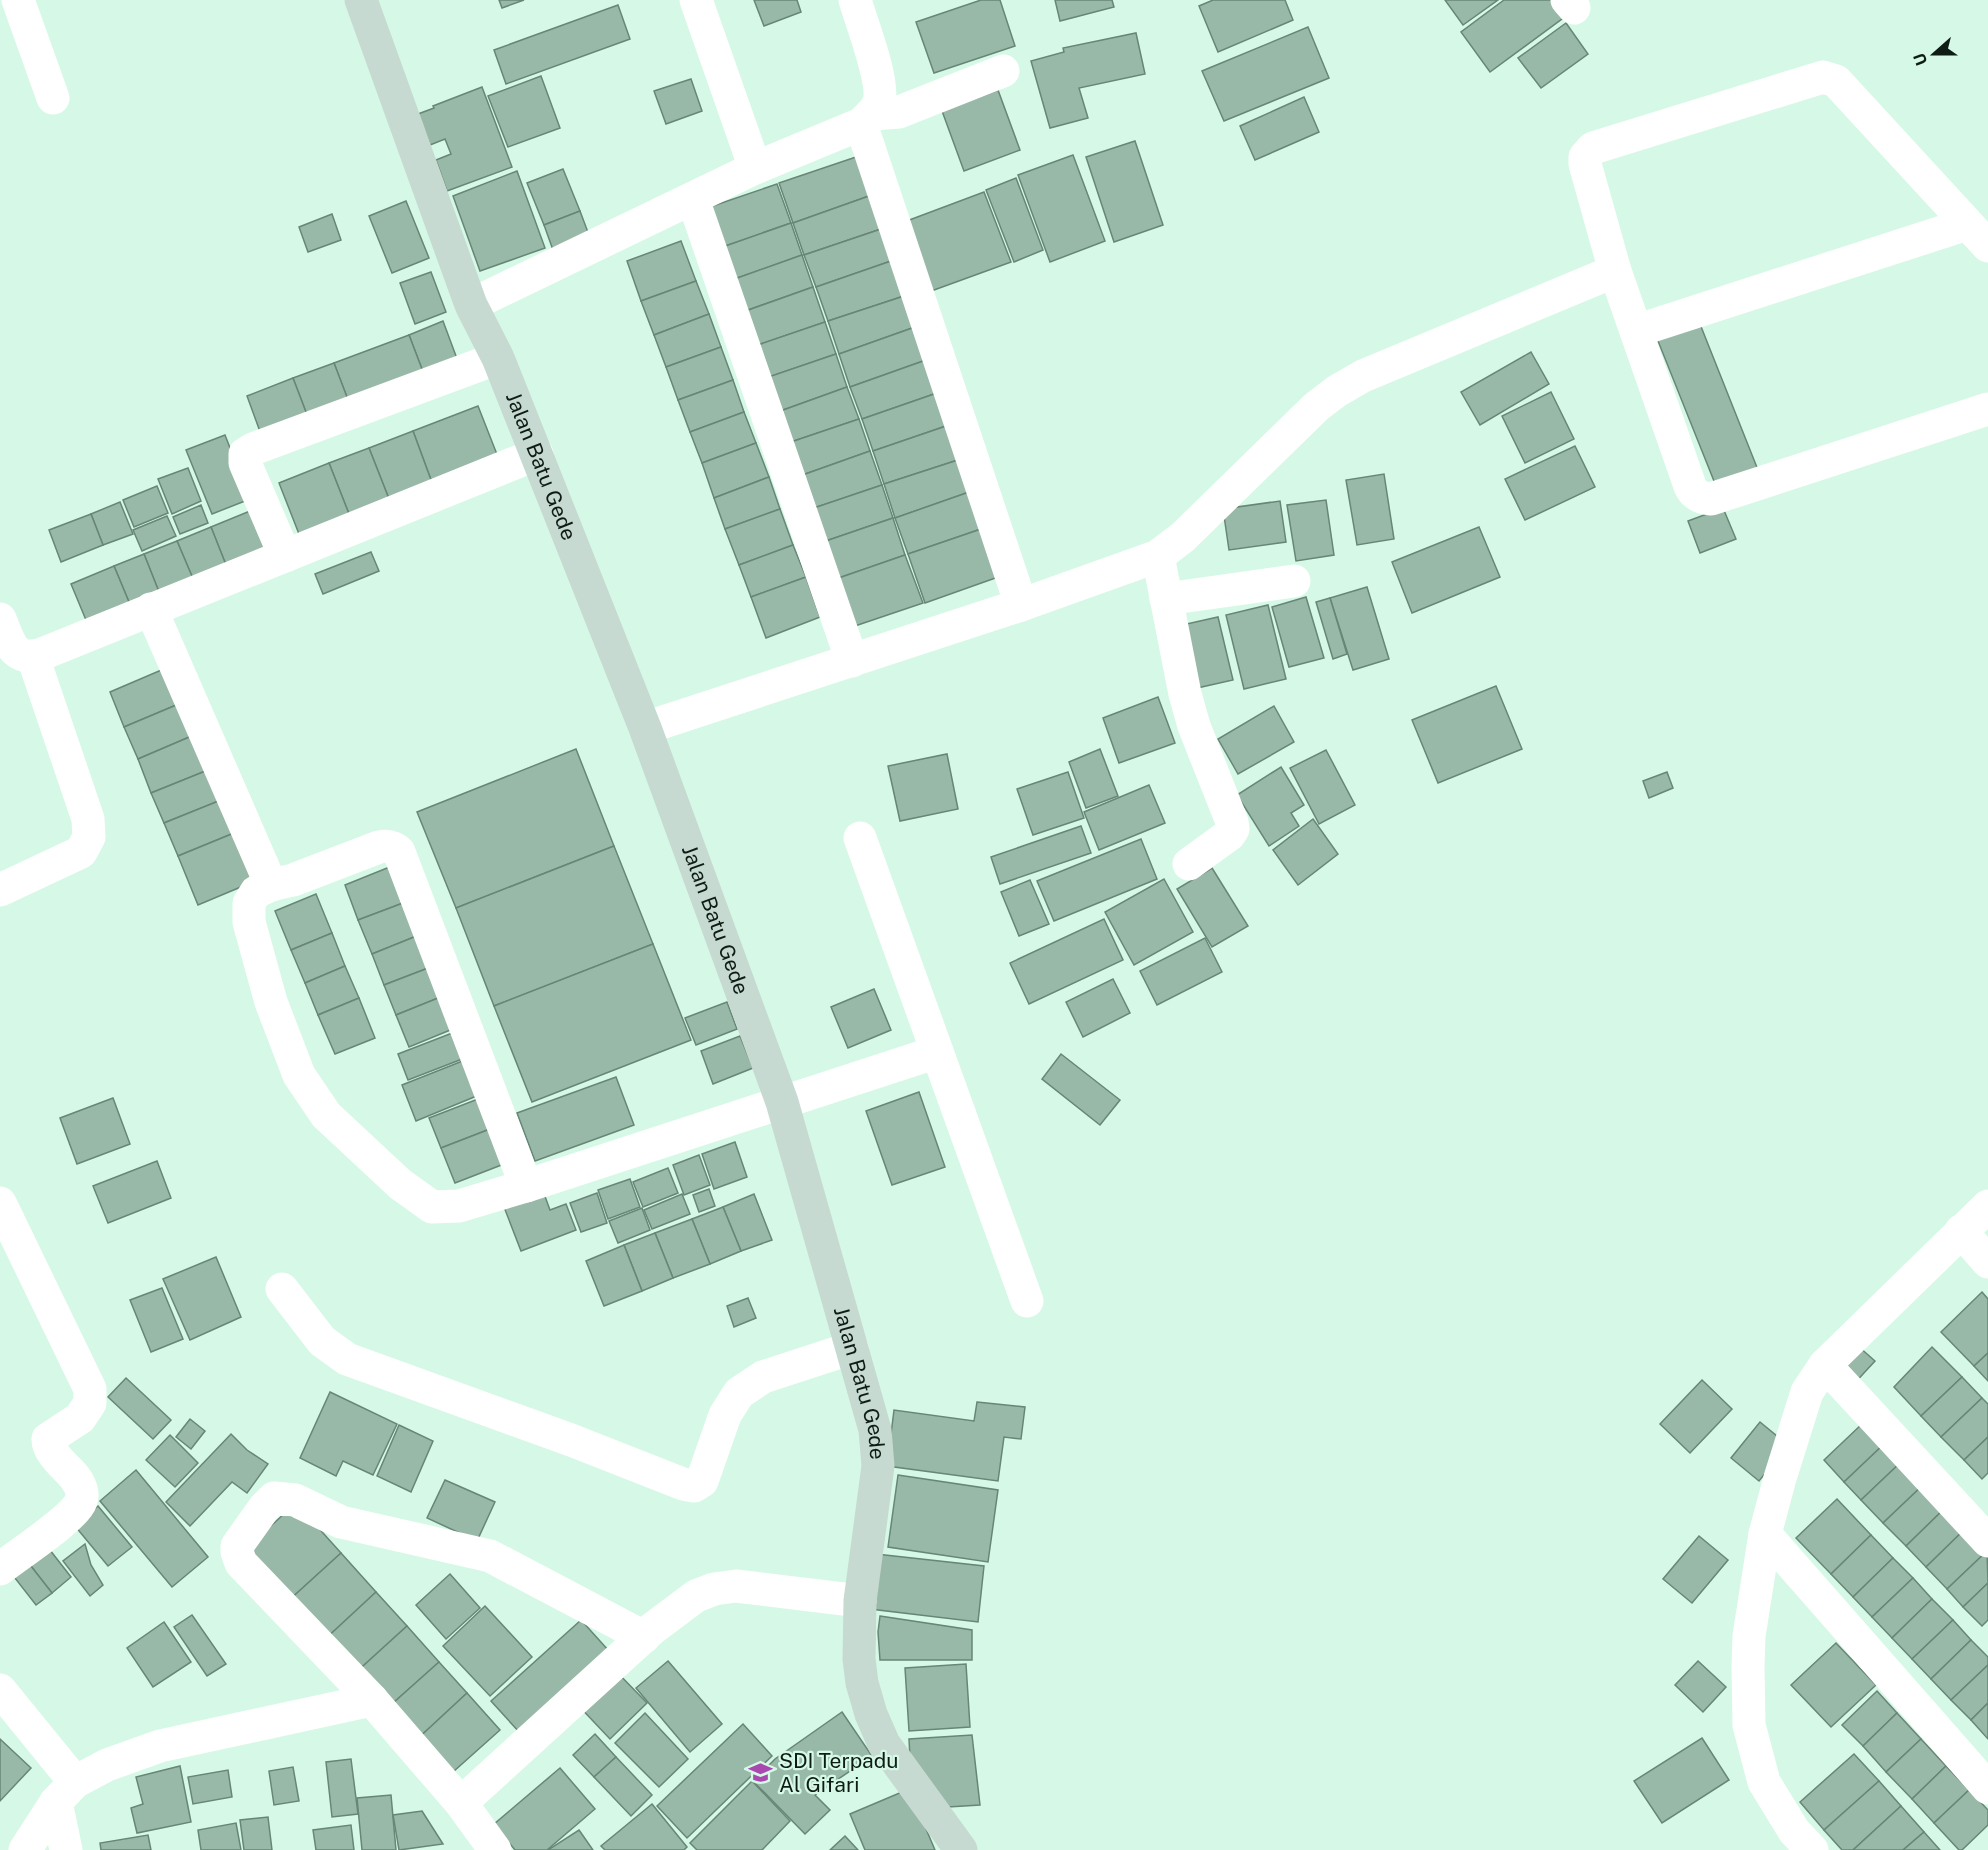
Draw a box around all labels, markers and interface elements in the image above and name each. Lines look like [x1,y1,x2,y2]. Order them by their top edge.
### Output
north arrow [1904,24,1964,84]
text: U [1910,50,1931,68]
street label: Jalan Batu Gede [501,388,582,544]
street label: Jalan Batu Gede [677,841,754,998]
street label: Jalan Batu Gede [829,1304,890,1460]
place label: SDI Terpadu Al Gifari [779,1748,898,1797]
school or university icon: SDI Terpadu Al Gifari [748,1760,774,1786]

